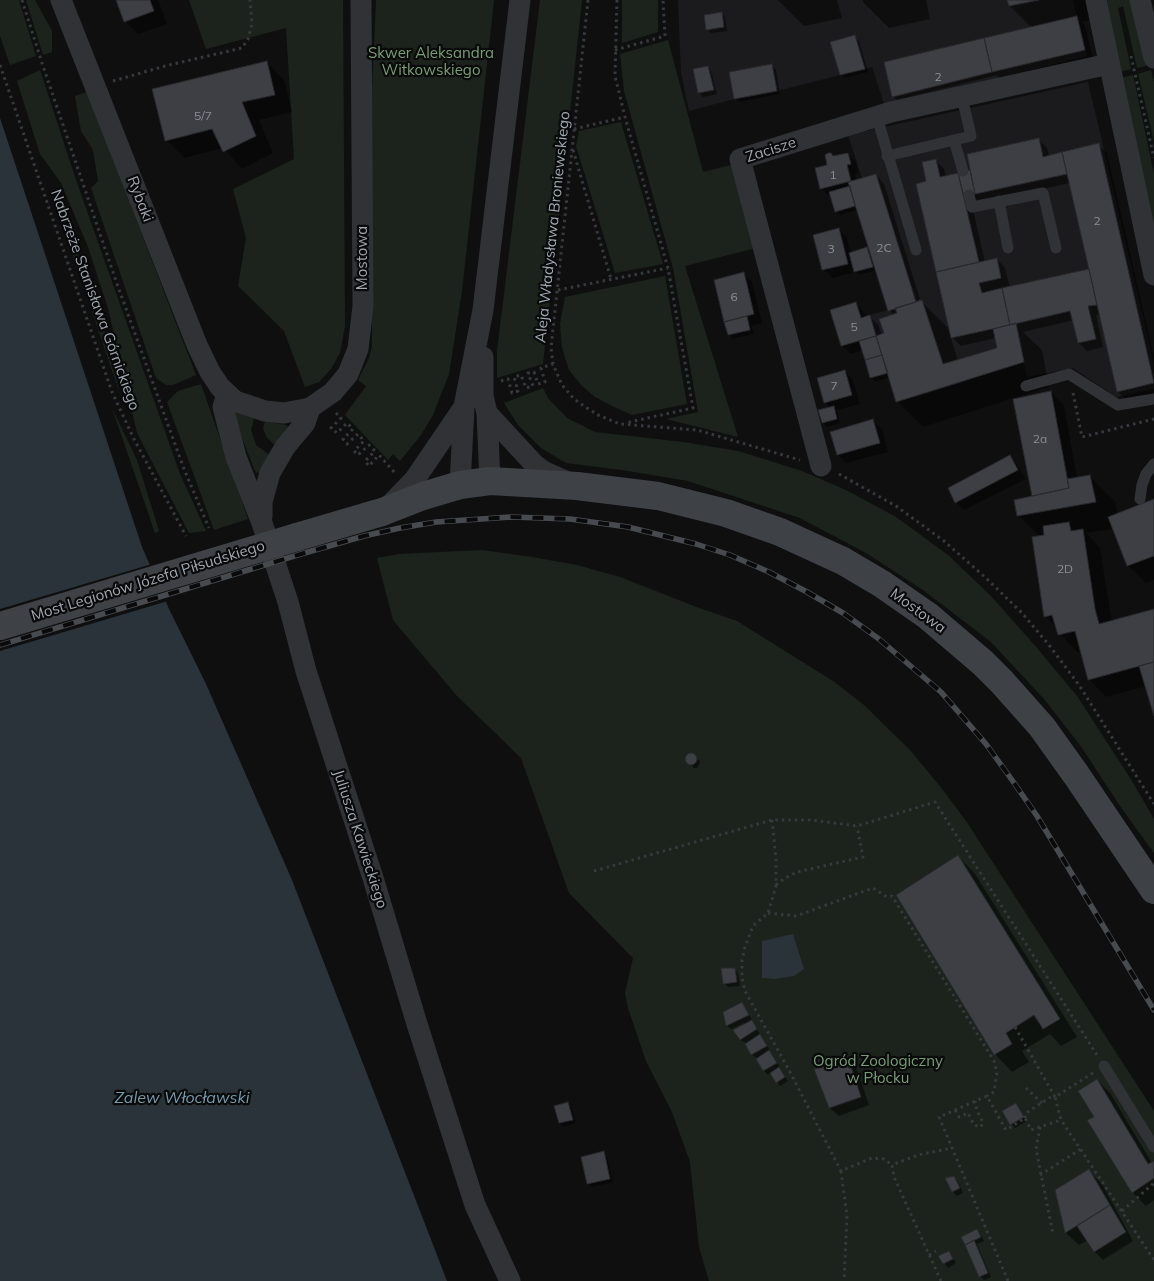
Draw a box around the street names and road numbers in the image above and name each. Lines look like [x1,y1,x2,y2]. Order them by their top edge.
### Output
street label: Aleja Władysława Broniewskiego [532,110,574,344]
street label: Zacisze [744,133,798,167]
street label: Rybaki [123,174,157,224]
street label: Nabrzeże Stanisława Górnickiego [47,187,143,413]
street label: Mostowa [353,226,371,290]
street label: Most Legionów Józefa Piłsudskiego [29,537,267,625]
street label: Mostowa [887,585,949,637]
street label: Juliusza Kawieckiego [329,767,391,911]

